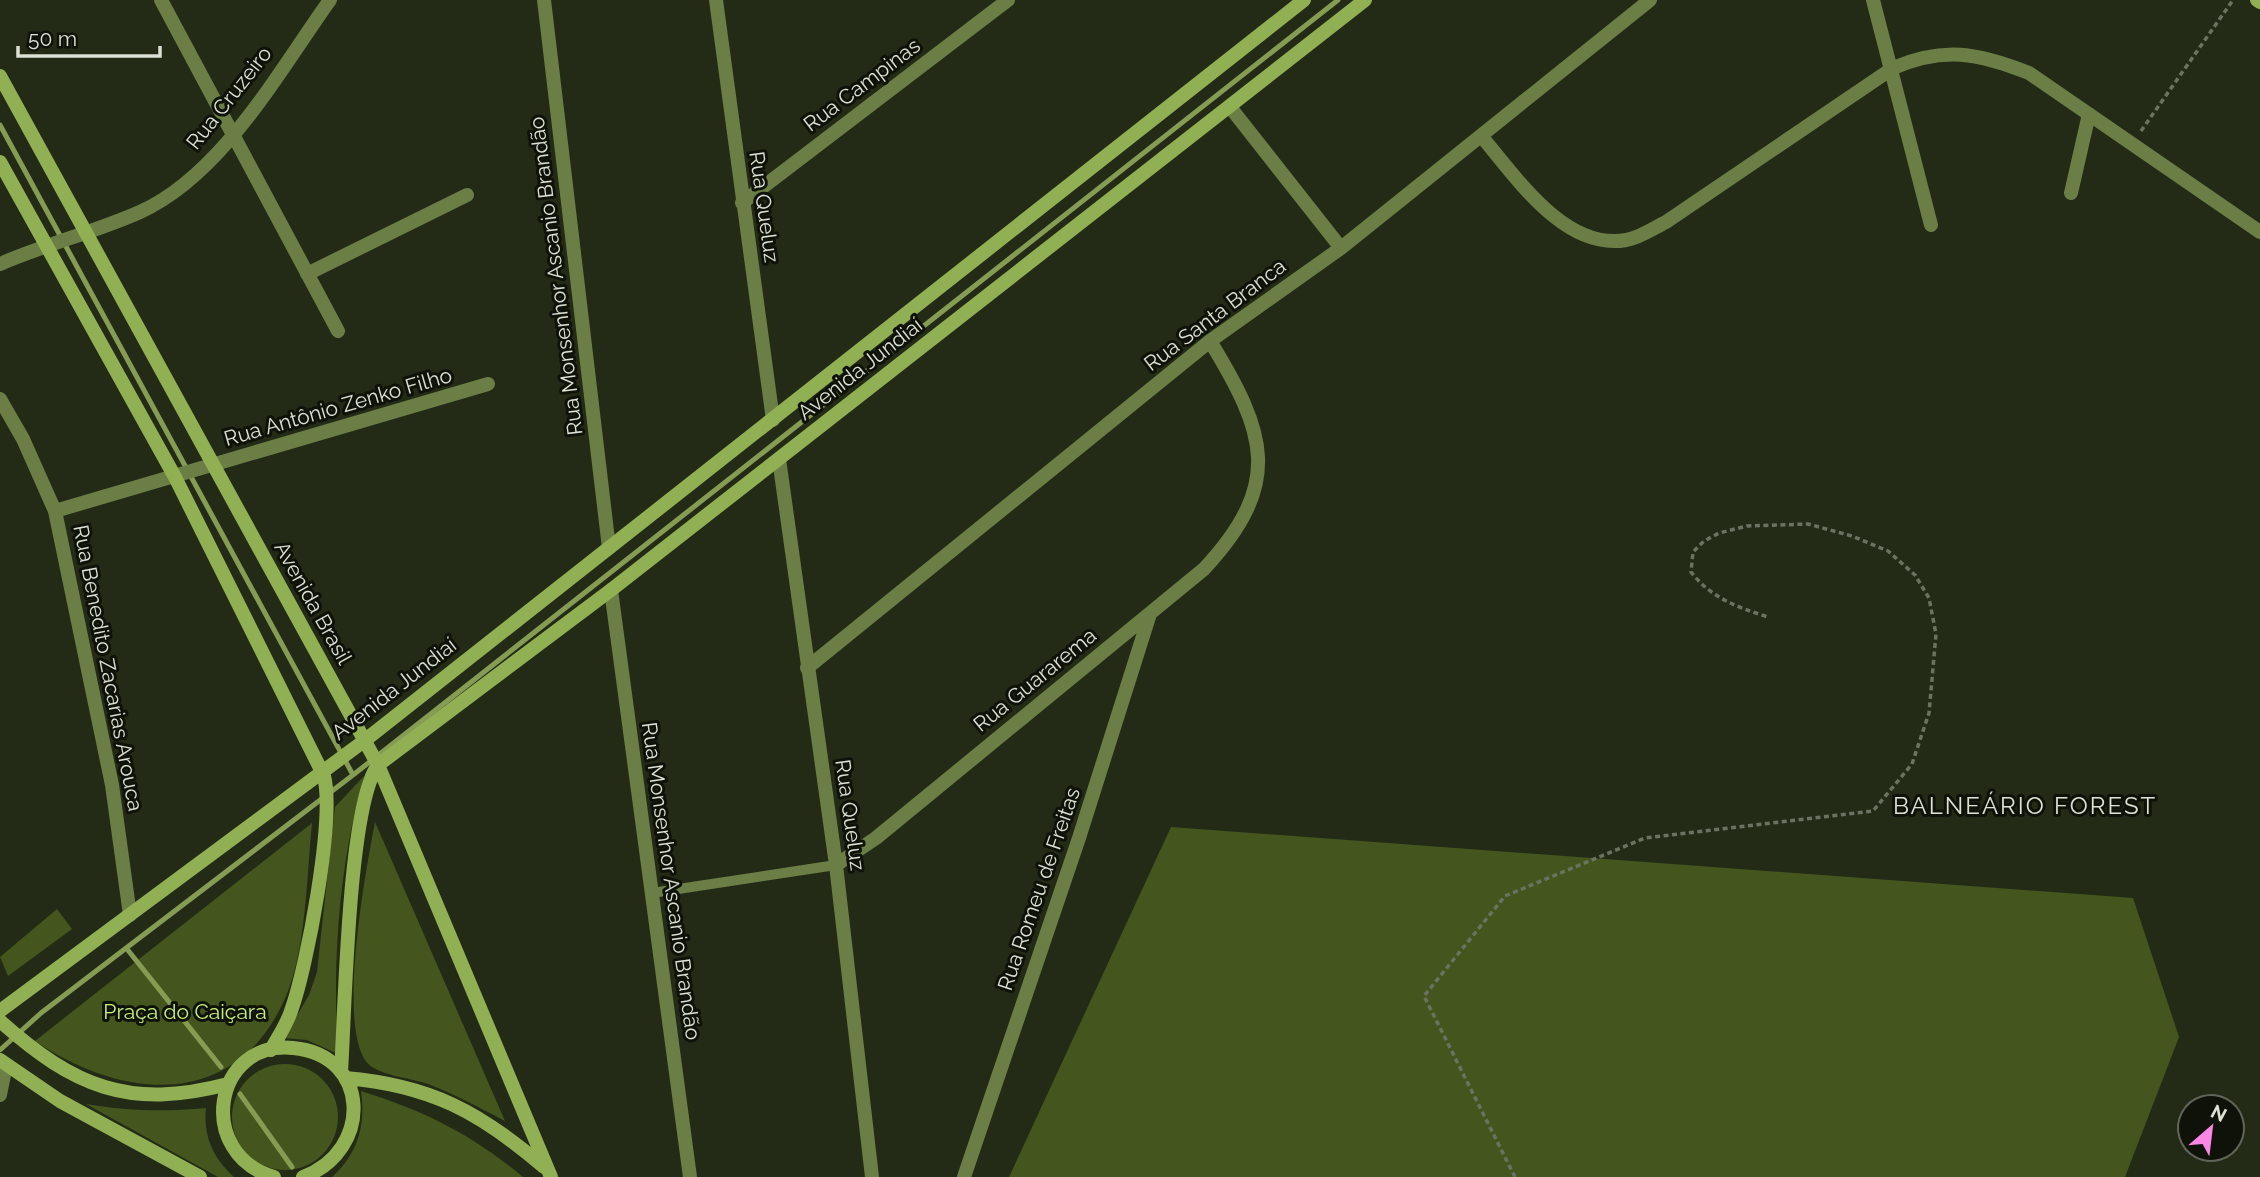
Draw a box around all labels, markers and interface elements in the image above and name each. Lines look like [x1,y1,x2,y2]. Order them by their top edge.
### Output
scale bar [18,14,159,58]
text: 50 m [28,26,77,51]
street label: Rua Campinas [799,33,925,137]
street label: Rua Cruzeiro [181,41,277,154]
street label: Rua Monsenhor Ascanio Brandão [524,115,587,437]
street label: Rua Queluz [744,150,785,264]
street label: Rua Santa Branca [1139,253,1290,376]
street label: Avenida Jundiaí [792,312,927,425]
street label: Rua Antônio Zenko Filho [221,362,455,451]
street label: Rua Benedito Zacarias Arouca [68,523,149,813]
street label: Avenida Brasil [269,537,358,669]
street label: Rua Guararema [968,622,1101,737]
street label: Avenida Jundiaí [326,632,461,745]
street label: Rua Monsenhor Ascanio Brandão [637,720,706,1041]
street label: Rua Queluz [830,758,871,872]
street label: Rua Romeu de Freitas [992,784,1085,994]
district label: BALNEÁRIO FOREST [1893,791,2157,820]
park label: Praça do Caiçara [103,999,267,1024]
north arrow [2176,1093,2246,1163]
text: N [2207,1100,2231,1126]

